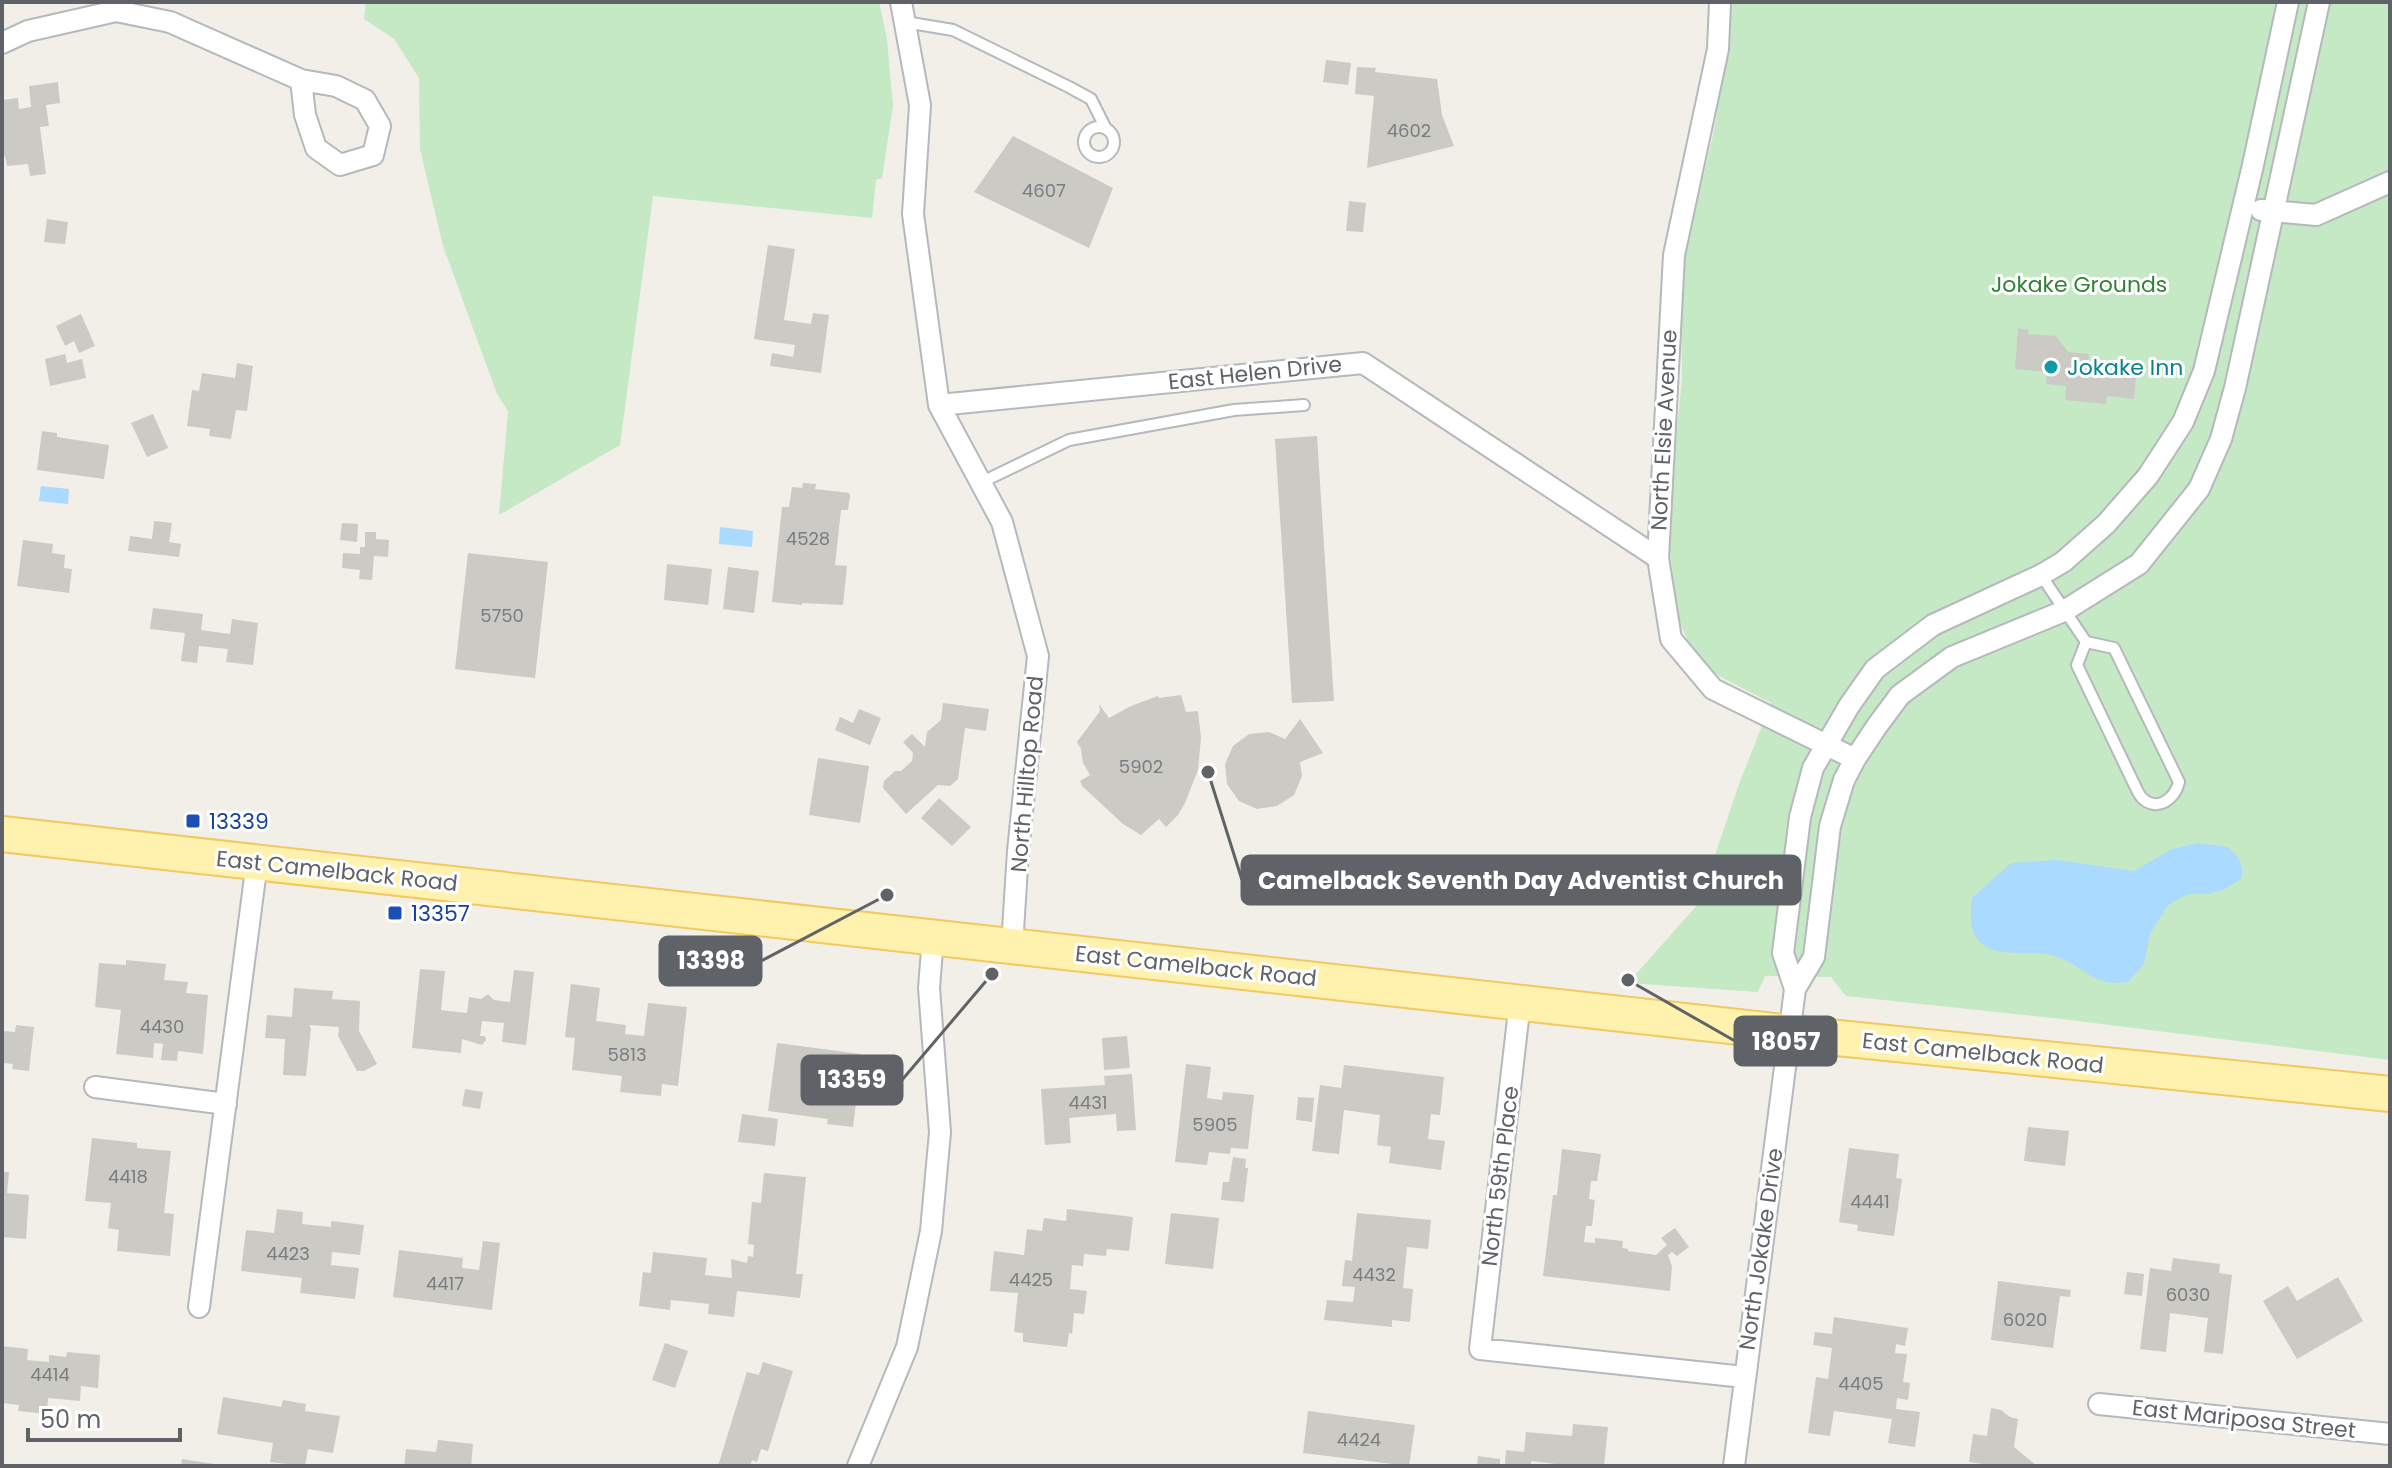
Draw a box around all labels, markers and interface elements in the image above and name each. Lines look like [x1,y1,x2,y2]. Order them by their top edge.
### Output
house number: 4602 [1387,118,1431,143]
house number: 4607 [1022,178,1066,203]
park label: Jokake Grounds [1991,269,2167,300]
street label: North Elsie Avenue [1643,329,1685,531]
street label: East Helen Drive [1167,348,1343,398]
place label: Jokake Inn [2067,352,2183,383]
marker: Jokake Inn [2042,358,2060,376]
house number: 4528 [786,526,830,551]
house number: 5750 [480,603,524,628]
street label: North Hilltop Road [1003,674,1051,874]
house number: 5902 [1119,754,1163,779]
place label: 13339 [209,806,269,837]
marker: 13339 [184,812,202,830]
street label: East Camelback Road [215,843,459,899]
callout: Camelback Seventh Day Adventist Church [1242,856,1800,904]
text: Camelback Seventh Day Adventist Church [1258,864,1784,897]
place label: 13357 [411,898,470,929]
marker: 13357 [386,904,404,922]
callout: 13398 [660,937,761,985]
street label: East Camelback Road [1074,938,1318,994]
text: 13398 [677,944,745,977]
house number: 4430 [140,1014,184,1039]
callout: 18057 [1735,1017,1836,1065]
text: 18057 [1752,1025,1820,1058]
street label: East Camelback Road [1861,1025,2105,1081]
house number: 5813 [607,1042,647,1067]
callout: 13359 [802,1056,902,1104]
text: 13359 [818,1063,886,1096]
street label: North 59th Place [1474,1084,1526,1268]
house number: 4431 [1068,1090,1108,1115]
house number: 5905 [1192,1112,1238,1137]
street label: North Jokake Drive [1731,1146,1791,1352]
house number: 4418 [108,1164,148,1189]
house number: 4441 [1850,1189,1890,1214]
house number: 4423 [266,1241,310,1266]
house number: 4432 [1352,1262,1396,1287]
house number: 4425 [1009,1267,1053,1292]
house number: 4417 [426,1271,464,1296]
house number: 6030 [2166,1282,2210,1307]
house number: 6020 [2003,1307,2047,1332]
house number: 4414 [30,1362,70,1387]
house number: 4405 [1838,1371,1884,1396]
scale bar [28,1392,180,1442]
street label: East Mariposa Street [2131,1392,2357,1446]
text: 50 m [40,1403,101,1436]
house number: 4424 [1337,1427,1381,1452]

